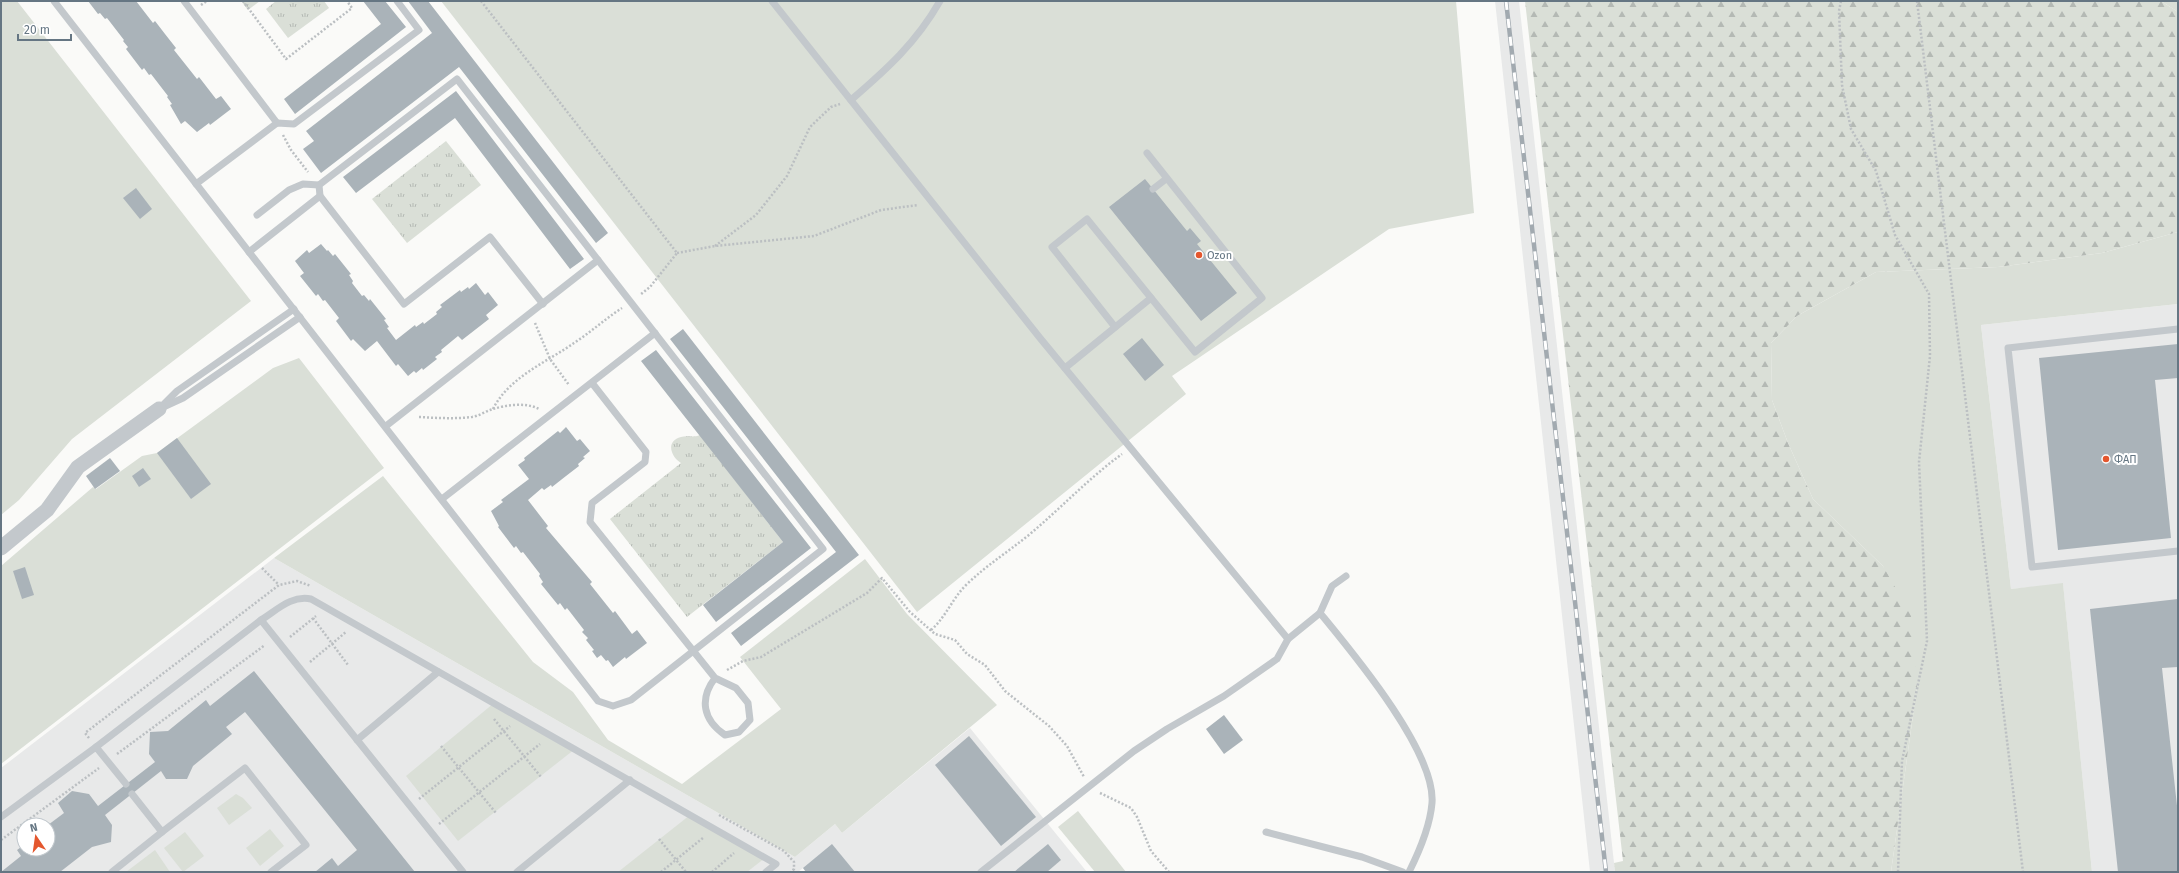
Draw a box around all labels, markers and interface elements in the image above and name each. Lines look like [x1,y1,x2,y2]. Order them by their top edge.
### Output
scale bar [18,16,71,42]
text: 20 m [24,23,50,37]
place label: Ozon [1207,249,1232,262]
marker: Ozon [1194,250,1204,260]
place label: ФАП [2114,453,2137,466]
marker: ФАП [2101,454,2111,464]
north arrow [16,817,56,857]
text: N [29,821,39,835]

